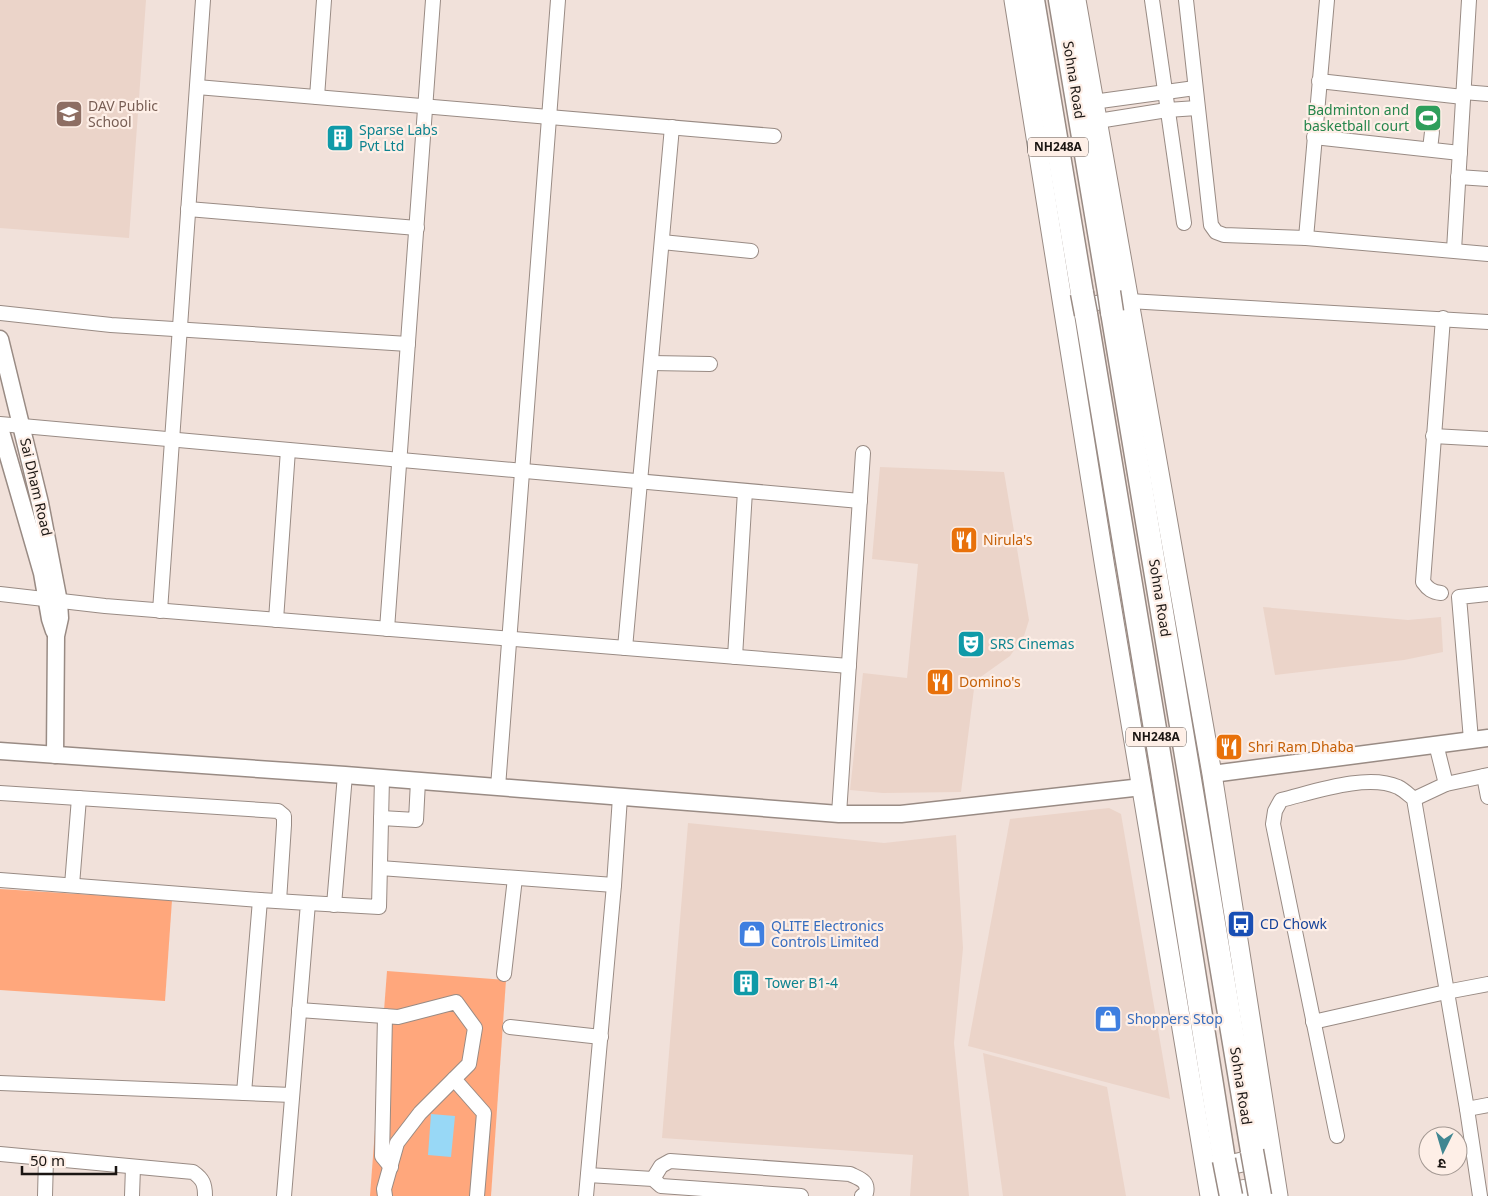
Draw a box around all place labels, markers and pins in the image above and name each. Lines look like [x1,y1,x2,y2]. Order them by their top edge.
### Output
place label: DAV Public School [88,96,158,131]
school or university icon: DAV Public School [54,99,84,129]
place label: Badminton and basketball court [1303,100,1409,135]
sports icon: Badminton and basketball court [1413,103,1443,133]
place label: Sparse Labs Pvt Ltd [359,120,438,155]
building icon: Sparse Labs Pvt Ltd [325,123,355,153]
restaurant icon: Nirula's [949,525,979,555]
place label: Nirula's [983,530,1033,549]
theatre icon: SRS Cinemas [956,629,986,659]
place label: SRS Cinemas [990,634,1075,653]
restaurant icon: Domino's [925,667,955,697]
place label: Domino's [959,672,1021,691]
restaurant icon: Shri Ram Dhaba [1214,732,1244,762]
place label: Shri Ram Dhaba [1248,737,1354,756]
bus stop icon: CD Chowk [1226,909,1256,939]
place label: CD Chowk [1260,914,1327,933]
place label: QLITE Electronics Controls Limited [771,916,884,951]
shop icon: QLITE Electronics Controls Limited [737,919,767,949]
building icon: Tower B1-4 [731,968,761,998]
place label: Tower B1-4 [765,973,838,992]
shop icon: Shoppers Stop [1093,1004,1123,1034]
place label: Shoppers Stop [1127,1009,1223,1028]

